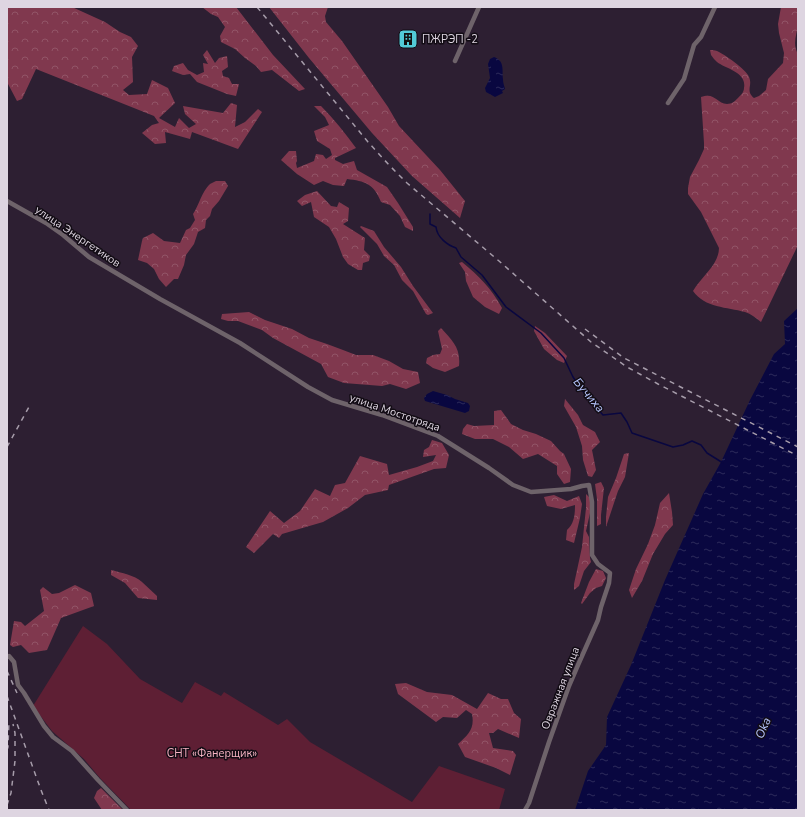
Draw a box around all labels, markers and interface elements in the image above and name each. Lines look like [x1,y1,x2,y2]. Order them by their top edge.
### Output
building icon: ПЖРЭП -2 [397,28,419,50]
place label: ПЖРЭП -2 [422,32,478,47]
street label: улица Энергетиков [32,202,123,271]
water label: Бучиха [570,374,608,416]
street label: улица Мостотряда [347,390,442,435]
street label: Овражная улица [538,645,583,732]
water label: Oka [751,715,775,741]
park label: СНТ «Фанерщик» [167,746,257,761]

